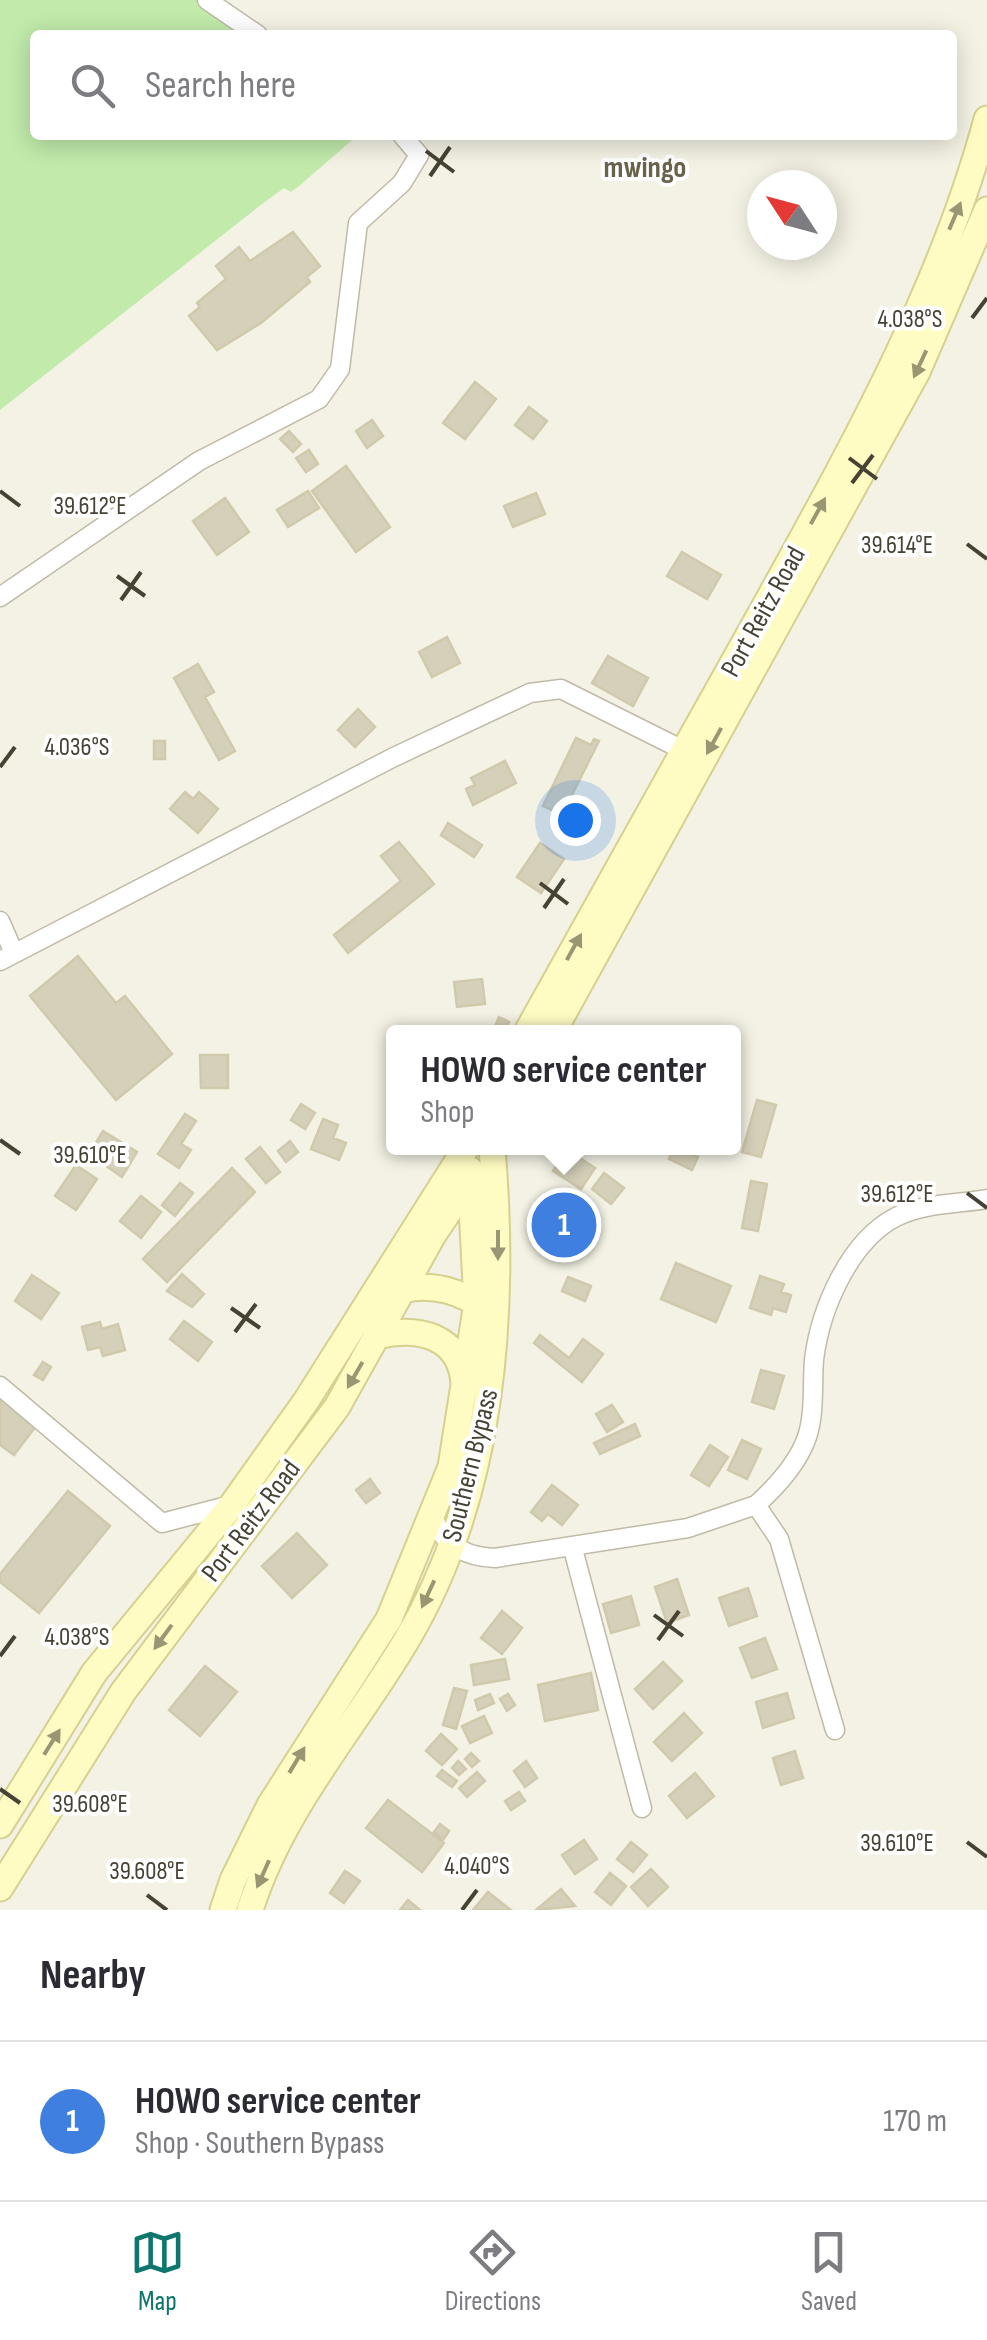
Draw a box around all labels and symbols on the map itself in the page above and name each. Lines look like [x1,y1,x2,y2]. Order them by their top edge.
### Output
district label: mwingo [604,150,686,186]
north arrow [747,170,837,260]
one-way arrow [948,201,964,231]
text: 4.038°S [878,304,942,335]
one-way arrow [912,349,929,378]
text: 39.612°E [53,491,127,522]
one-way arrow [809,496,826,525]
text: 39.614°E [861,530,933,561]
street label: Port Reitz Road [714,541,813,683]
one-way arrow [706,726,723,755]
text: 4.036°S [44,732,110,763]
your location [550,795,601,846]
one-way arrow [566,933,583,962]
text: 39.610°E [53,1140,127,1171]
text: 39.612°E [860,1179,934,1210]
pin: 1 [532,1188,596,1262]
one-way arrow [490,1229,506,1261]
one-way arrow [346,1361,364,1389]
street label: Southern Bypass [435,1385,505,1545]
street label: Port Reitz Road [195,1454,308,1588]
one-way arrow [420,1580,437,1609]
text: 4.038°S [45,1622,109,1653]
one-way arrow [154,1624,174,1650]
one-way arrow [42,1728,60,1756]
one-way arrow [288,1746,305,1774]
text: 39.608°E [52,1789,128,1820]
text: 39.610°E [860,1828,934,1859]
text: 4.040°S [444,1851,510,1882]
text: 39.608°E [109,1856,185,1887]
one-way arrow [255,1859,272,1888]

